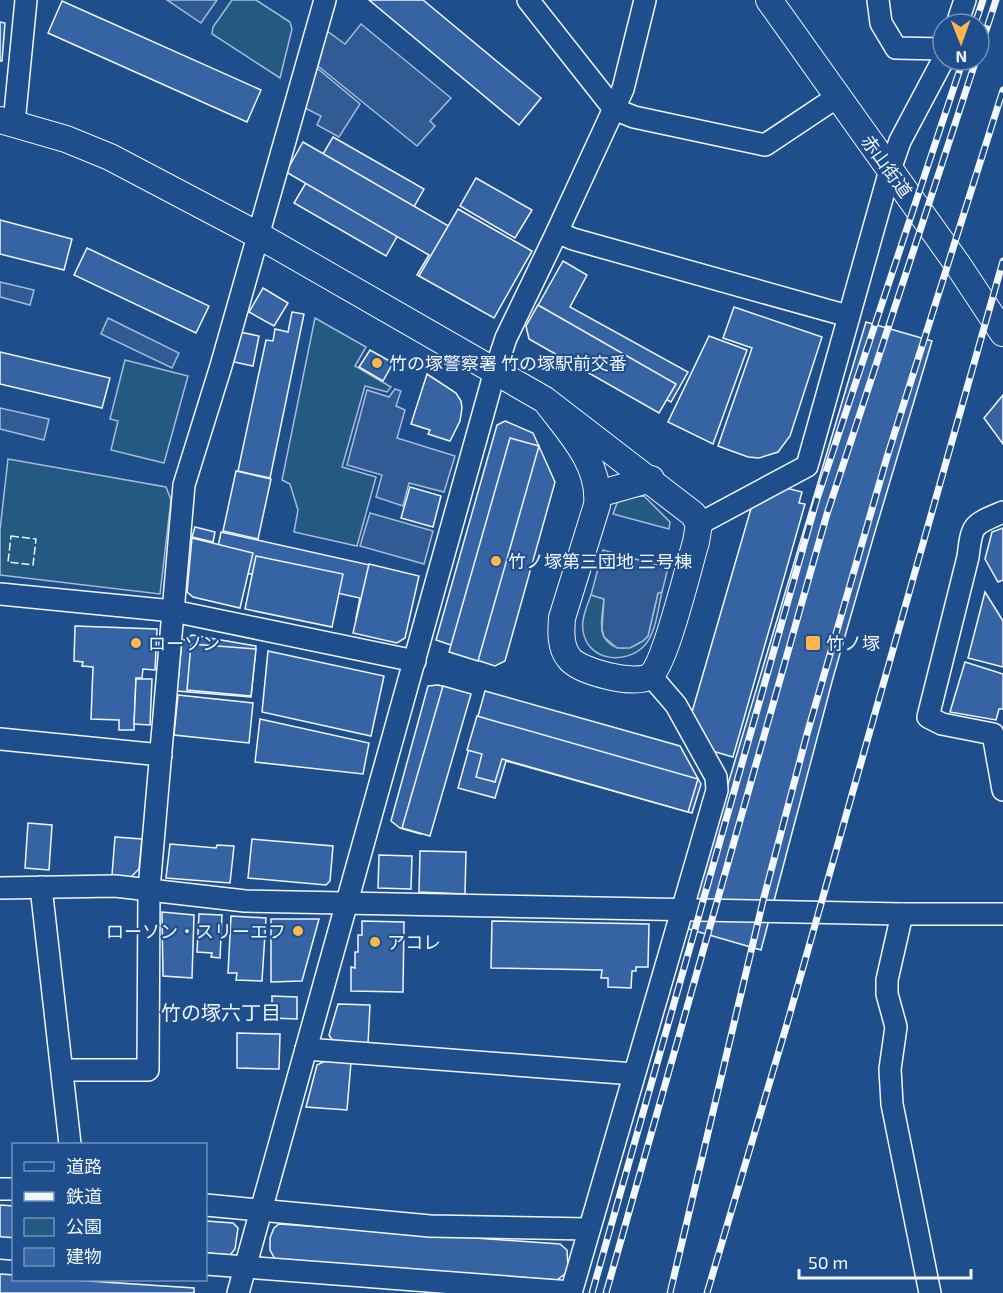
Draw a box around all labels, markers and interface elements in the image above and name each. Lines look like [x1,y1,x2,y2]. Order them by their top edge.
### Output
north arrow [931,12,991,72]
text: N [955,48,967,67]
street label: 赤山街道 [857,130,917,202]
place label: 竹の塚警察署 竹の塚駅前交番 [389,352,627,374]
marker: 竹の塚警察署 竹の塚駅前交番 [370,356,384,370]
place label: 竹ノ塚第三団地 三号棟 [508,550,692,572]
marker: 竹ノ塚第三団地 三号棟 [489,554,503,568]
place label: ローソン [148,632,220,654]
place label: 竹ノ塚 [826,632,880,654]
marker: 竹ノ塚 [804,634,822,652]
marker: ローソン [129,636,143,650]
place label: ローソン・スリーエフ [106,920,286,942]
marker: ローソン・スリーエフ [291,924,305,938]
place label: アコレ [387,931,441,953]
marker: アコレ [368,935,382,949]
district label: 竹の塚六丁目 [161,1000,281,1024]
legend [12,1143,207,1281]
text: 道路 [66,1155,102,1177]
text: 鉄道 [66,1185,102,1207]
text: 公園 [66,1215,102,1237]
scale bar [799,1242,972,1280]
text: 建物 [66,1245,102,1267]
text: 50 m [808,1251,848,1273]

